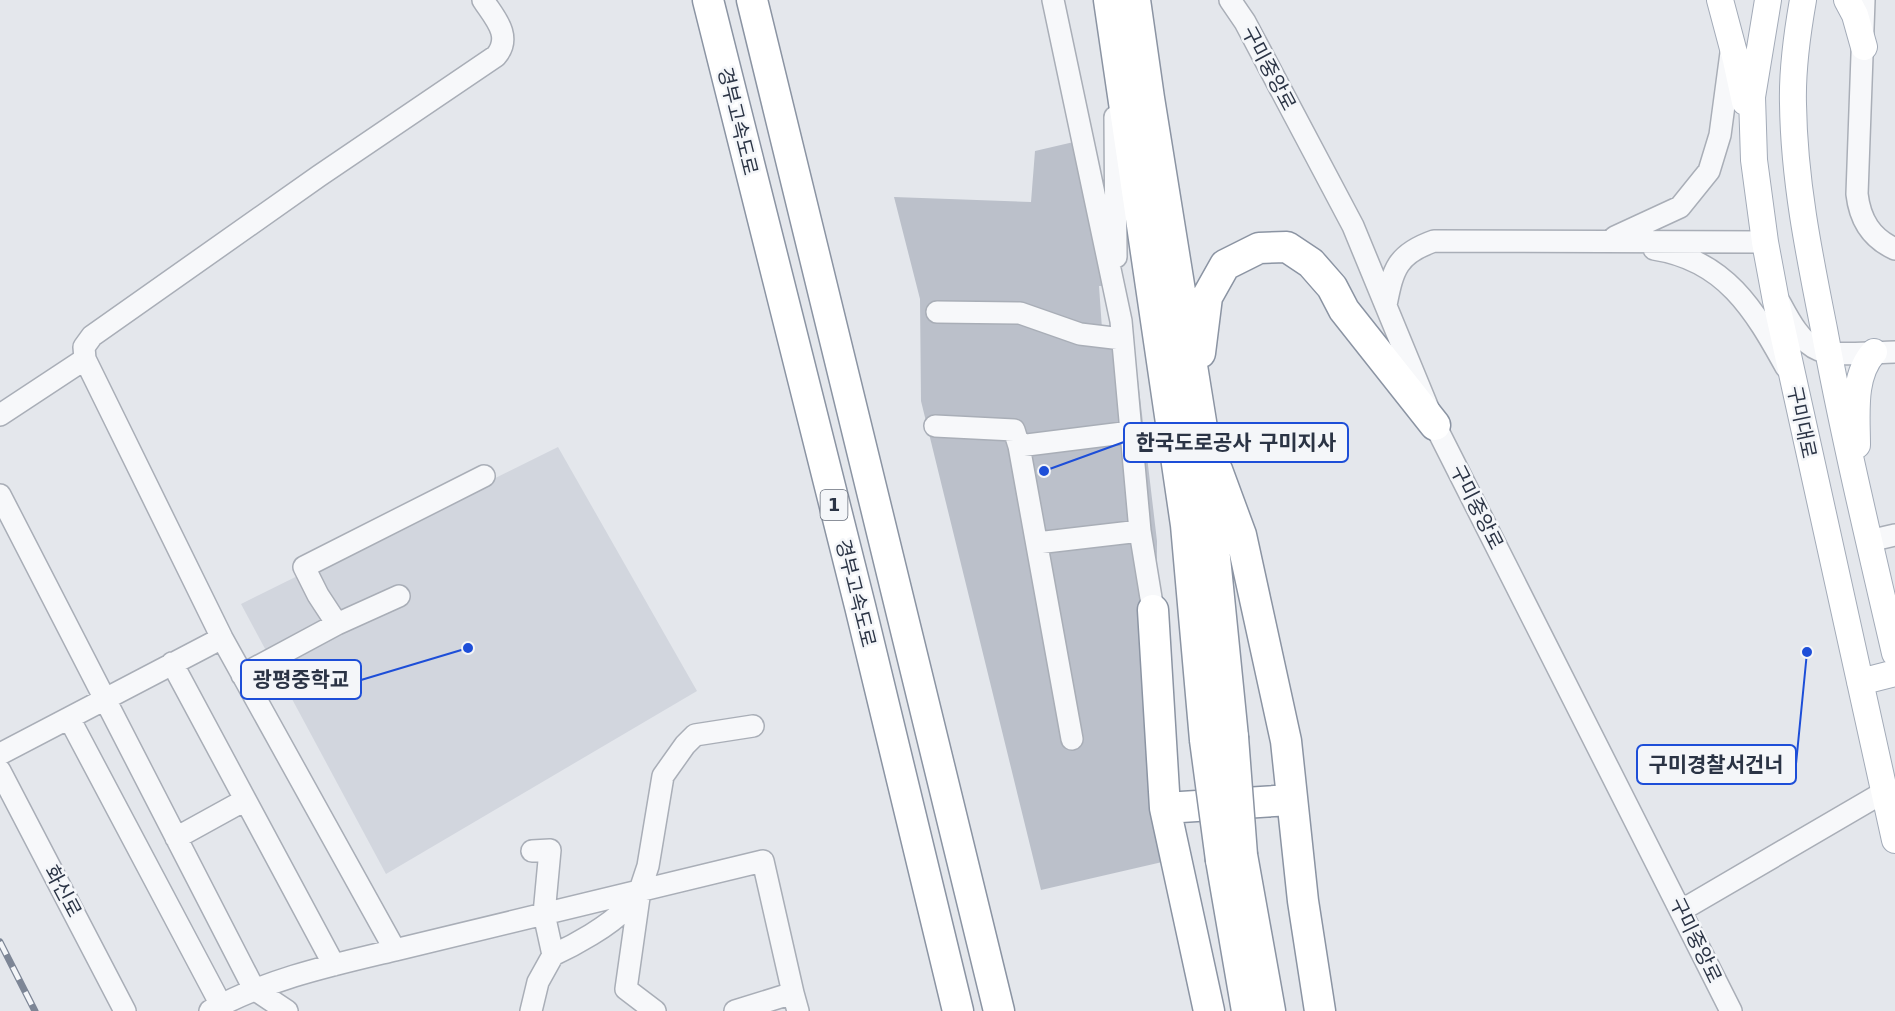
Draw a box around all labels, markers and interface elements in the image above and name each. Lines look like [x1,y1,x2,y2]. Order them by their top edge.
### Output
street label: 구미중앙로 [1237,22,1301,114]
street label: 경부고속도로 [713,65,763,177]
street label: 구미대로 [1783,384,1821,460]
callout: 한국도로공사 구미지사 [1124,423,1348,462]
text: 한국도로공사 구미지사 [1136,431,1336,455]
street label: 구미중앙로 [1445,461,1509,553]
road number: 1 [820,490,848,520]
street label: 경부고속도로 [831,537,881,649]
callout: 광평중학교 [241,660,361,699]
text: 광평중학교 [253,668,349,692]
callout: 구미경찰서건너 [1637,745,1796,784]
text: 구미경찰서건너 [1648,753,1784,777]
street label: 화신로 [39,861,87,921]
street label: 구미중앙로 [1665,893,1727,987]

